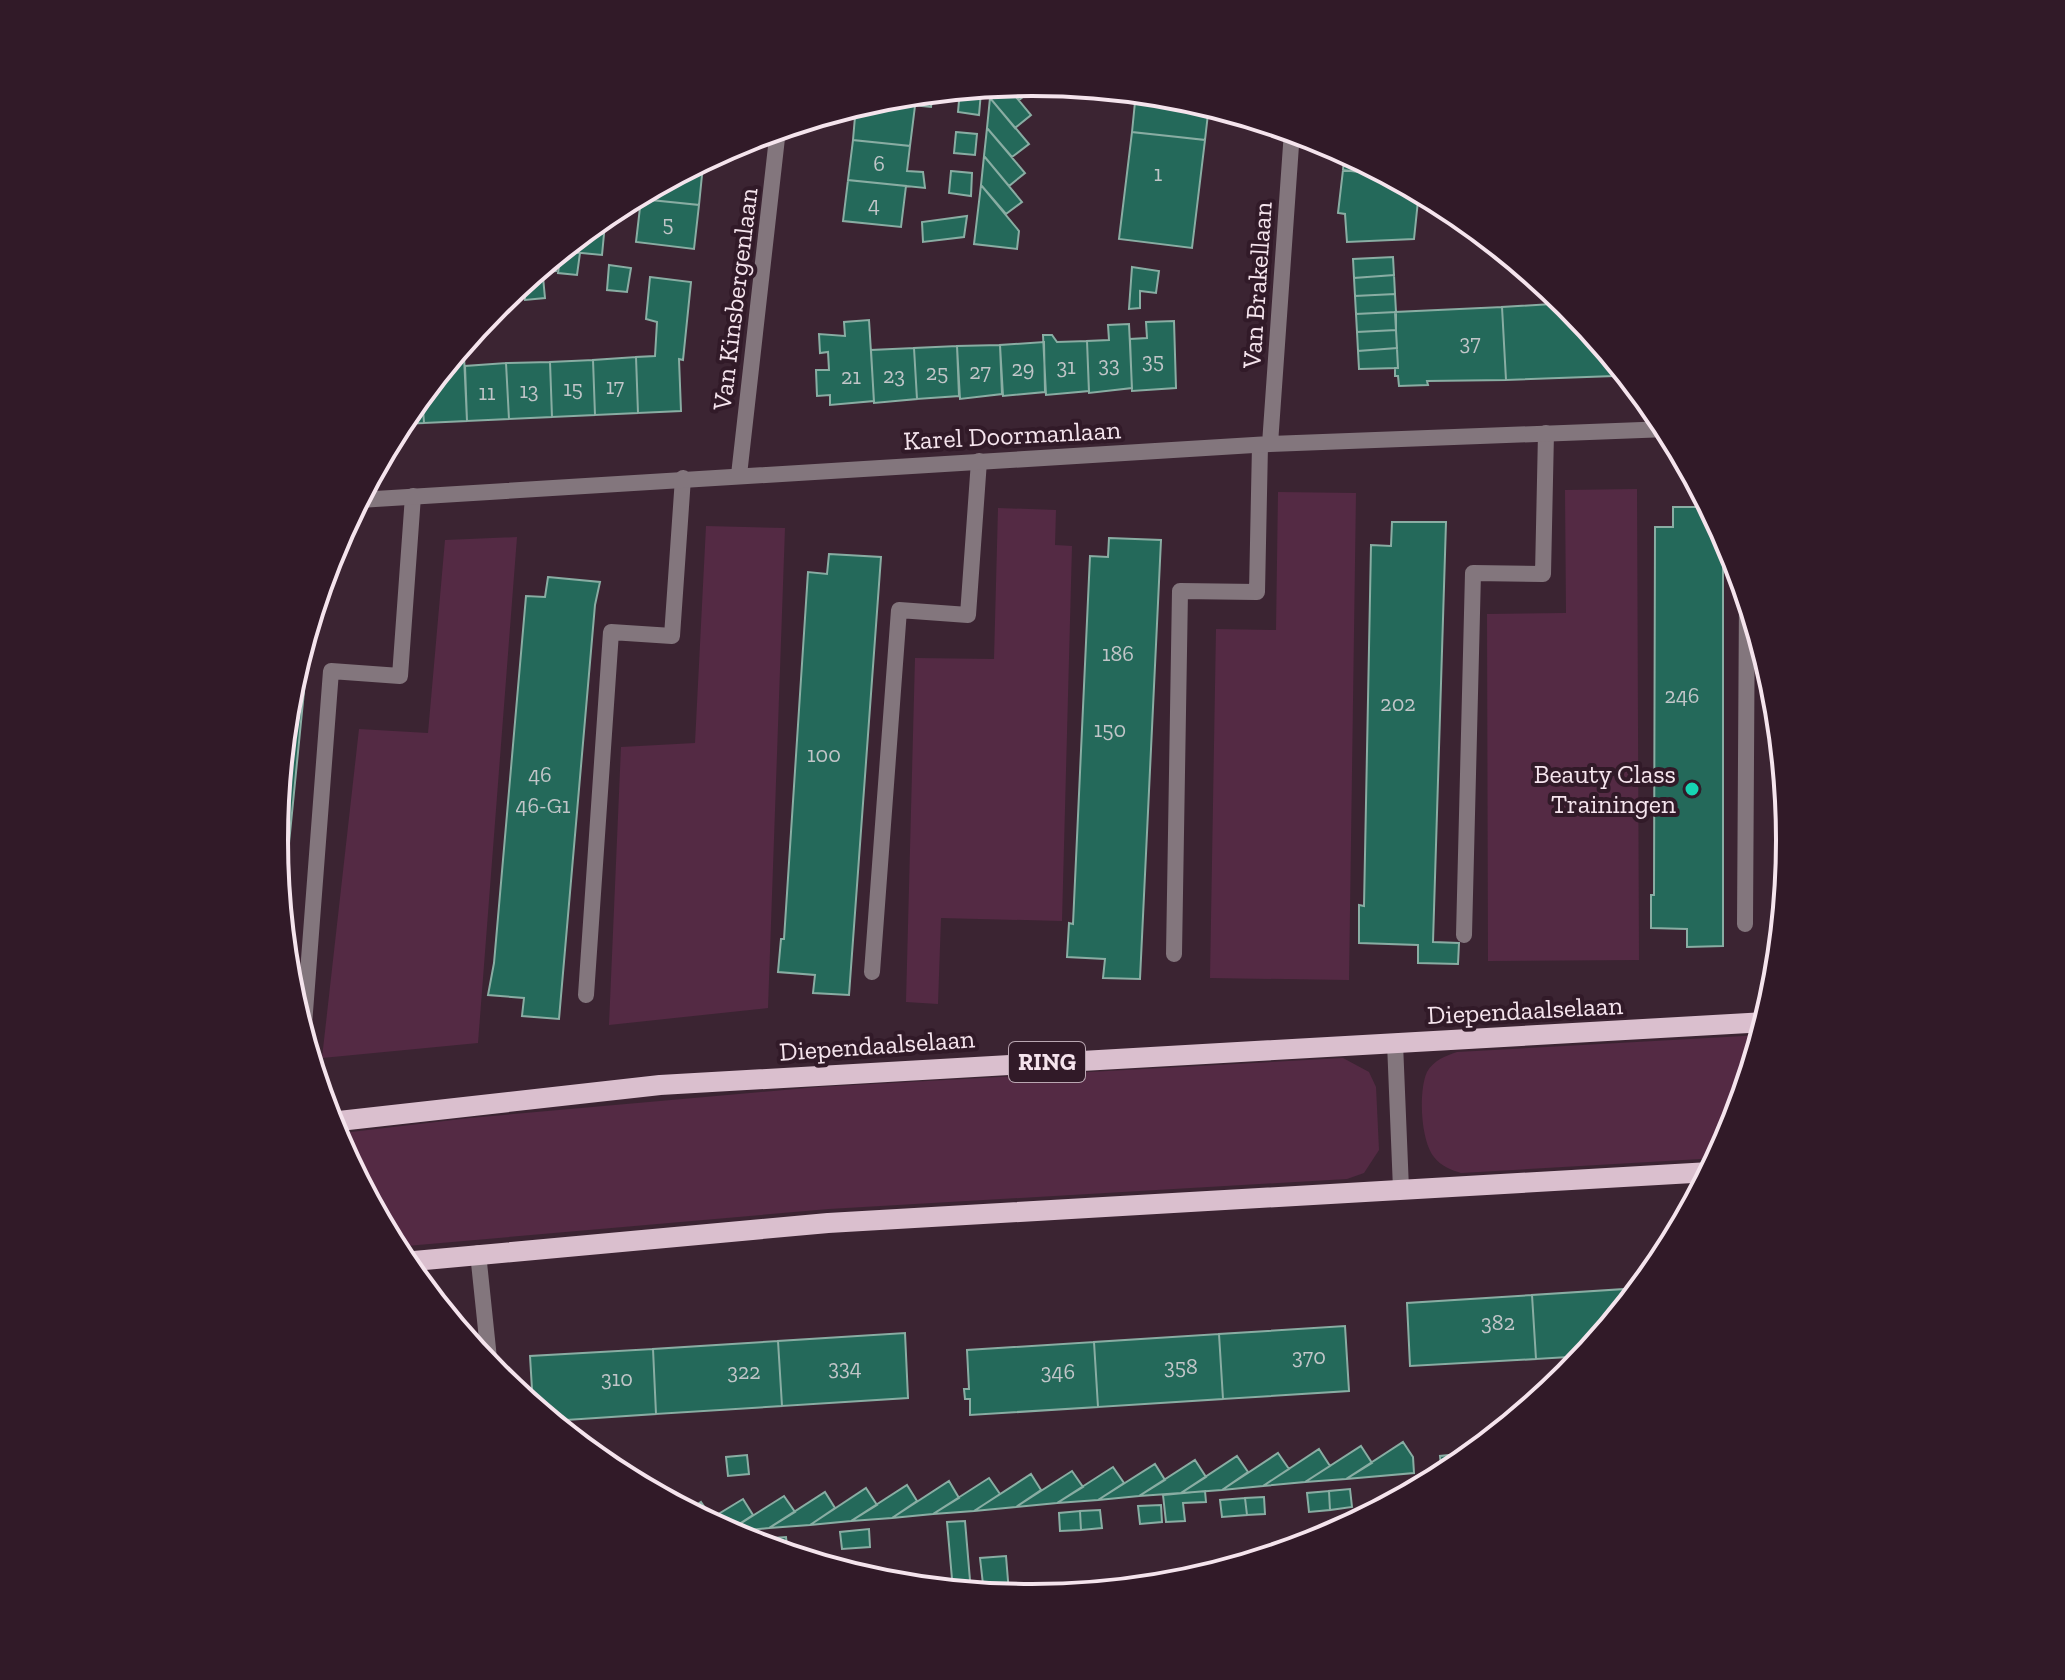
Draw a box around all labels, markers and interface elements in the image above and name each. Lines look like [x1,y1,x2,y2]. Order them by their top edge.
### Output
house number: 6 [873,150,885,177]
house number: 1 [1154,160,1163,187]
street label: Van Kinsbergenlaan [705,186,765,413]
house number: 4 [868,191,880,218]
street label: Van Brakellaan [1235,201,1279,370]
house number: 5 [662,210,674,237]
house number: 37 [1459,329,1481,356]
house number: 35 [1142,347,1164,374]
house number: 33 [1098,351,1120,378]
house number: 31 [1056,353,1076,380]
house number: 29 [1011,355,1035,382]
house number: 27 [969,358,991,385]
house number: 25 [926,359,948,386]
house number: 23 [883,362,905,389]
house number: 21 [841,363,861,390]
house number: 17 [606,373,625,400]
house number: 15 [563,375,583,402]
house number: 13 [519,377,539,404]
house number: 11 [479,379,496,406]
street label: Karel Doormanlaan [902,413,1122,457]
house number: 186 [1102,640,1134,667]
house number: 246 [1665,682,1699,709]
house number: 202 [1380,690,1416,717]
house number: 150 [1094,716,1126,743]
house number: 100 [807,741,841,768]
place label: Beauty Class Trainingen [1534,758,1676,820]
house number: 46 [528,761,552,788]
marker: Beauty Class Trainingen [1683,780,1701,798]
house number: 46-G1 [516,792,571,819]
street label: Diependaalselaan [1426,989,1624,1031]
street label: Diependaalselaan [778,1022,976,1068]
road number: RING [1009,1042,1085,1082]
house number: 382 [1481,1309,1515,1336]
house number: 370 [1292,1343,1326,1370]
house number: 358 [1164,1353,1198,1380]
house number: 334 [828,1354,862,1381]
house number: 322 [727,1358,761,1385]
house number: 346 [1041,1358,1075,1385]
house number: 310 [601,1365,633,1392]

